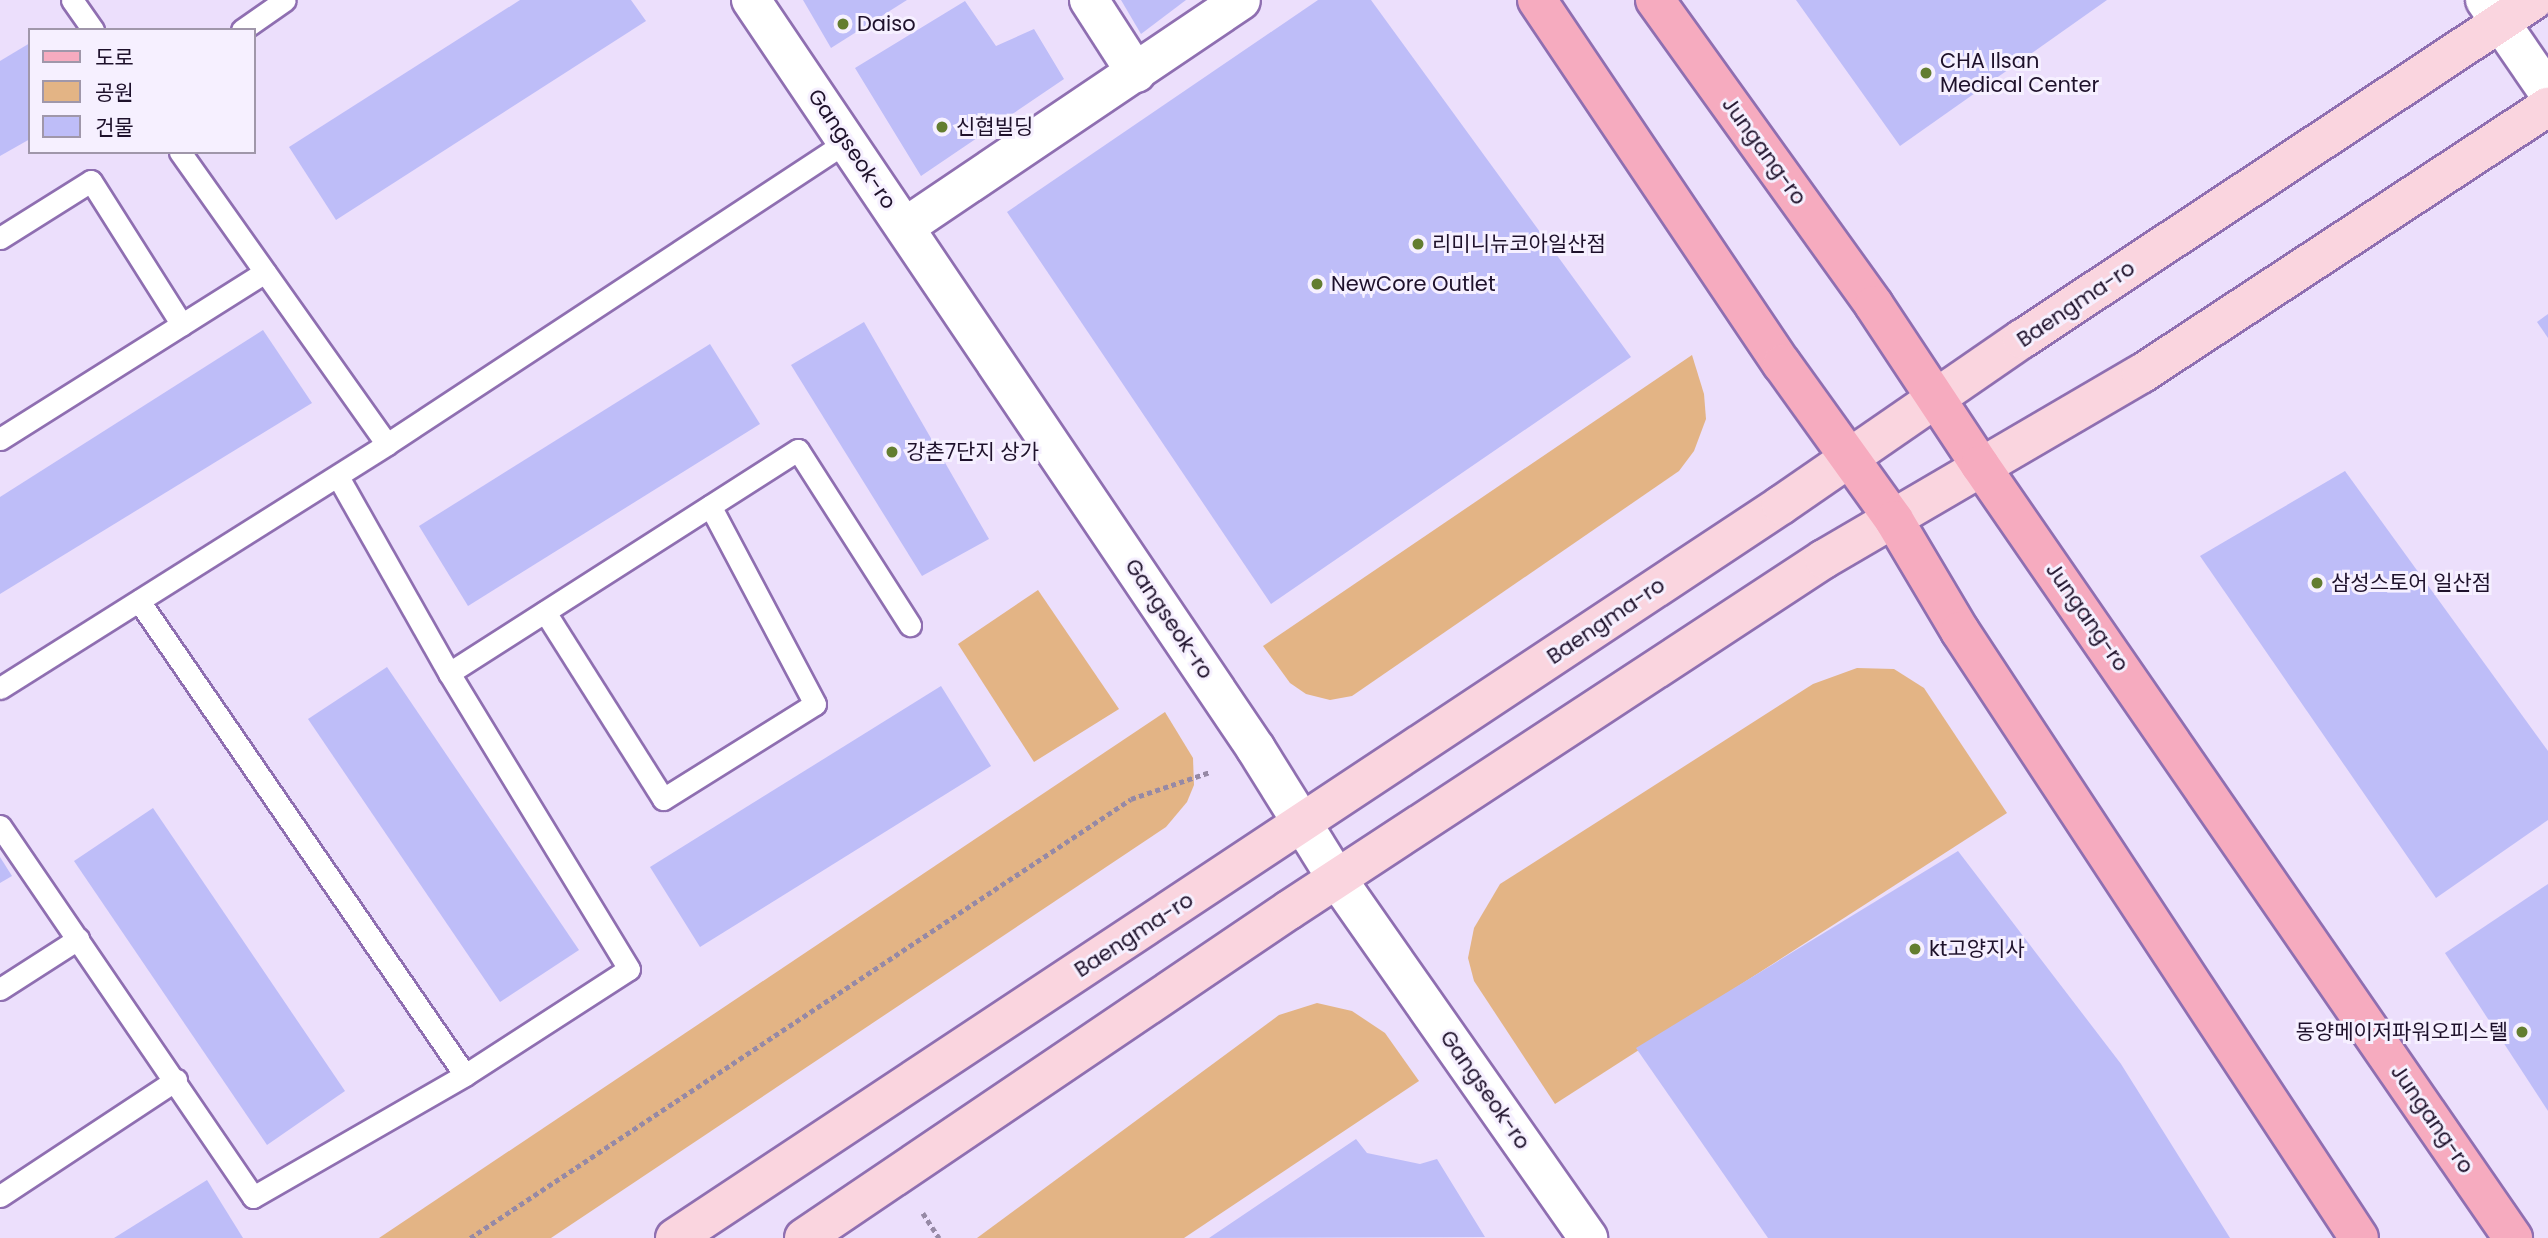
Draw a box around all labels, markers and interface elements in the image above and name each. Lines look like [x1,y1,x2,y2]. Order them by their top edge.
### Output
place label: Daiso [857,11,916,37]
marker: Daiso [835,16,851,32]
legend [28,28,256,154]
text: 도로 [95,43,134,72]
place label: CHA Ilsan Medical Center [1940,48,2099,98]
marker: CHA Ilsan Medical Center [1918,65,1934,81]
text: 공원 [95,78,134,107]
street label: Gangseok-ro [803,84,901,214]
street label: Jungang-ro [1717,92,1811,210]
text: 건물 [95,113,134,142]
place label: 신협빌딩 [956,114,1033,140]
marker: 신협빌딩 [934,119,950,135]
place label: 리미니뉴코아일산점 [1432,231,1606,257]
marker: 리미니뉴코아일산점 [1410,236,1426,252]
street label: Baengma-ro [2012,255,2140,353]
place label: NewCore Outlet [1331,271,1496,297]
marker: NewCore Outlet [1309,276,1325,292]
place label: 강촌7단지 상가 [906,439,1039,465]
marker: 강촌7단지 상가 [884,444,900,460]
street label: Gangseok-ro [1120,554,1218,684]
street label: Jungang-ro [2040,558,2134,676]
place label: 삼성스토어 일산점 [2331,570,2491,596]
street label: Baengma-ro [1542,572,1670,670]
marker: 삼성스토어 일산점 [2309,575,2325,591]
street label: Baengma-ro [1070,887,1198,983]
place label: kt고양지사 [1929,936,2025,962]
marker: kt고양지사 [1907,941,1923,957]
place label: 동양메이저파워오피스텔 [2295,1019,2508,1045]
marker: 동양메이저파워오피스텔 [2514,1024,2530,1040]
street label: Gangseok-ro [1435,1026,1535,1154]
street label: Jungang-ro [2385,1060,2479,1178]

